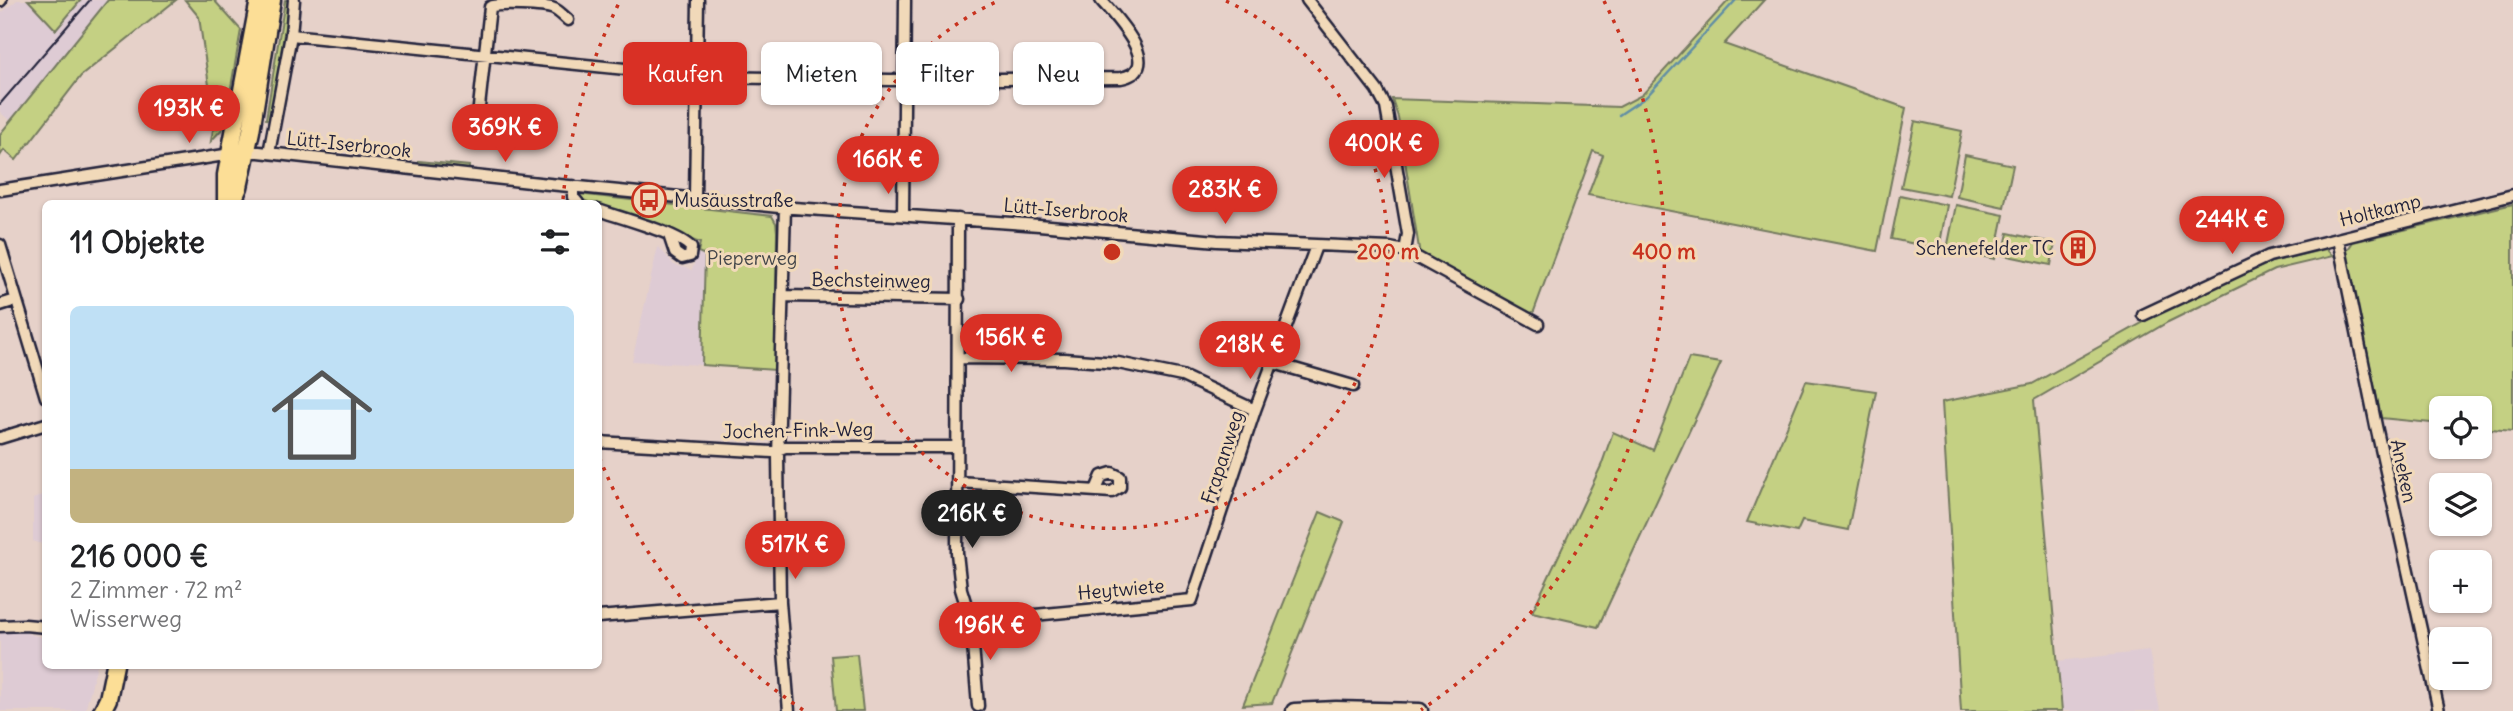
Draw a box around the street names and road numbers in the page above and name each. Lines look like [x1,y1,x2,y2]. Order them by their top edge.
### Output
street label: Lütt-Iserbrook [286,126,413,163]
street label: Holtkamp [2337,188,2423,232]
street label: Lütt-Iserbrook [1003,193,1130,227]
street label: Bechsteinweg [811,267,931,293]
street label: Frapanweg [1196,407,1248,507]
street label: Jochen-Fink-Weg [722,417,874,443]
street label: Aneken [2386,437,2422,505]
street label: Heytwiete [1077,573,1165,605]

